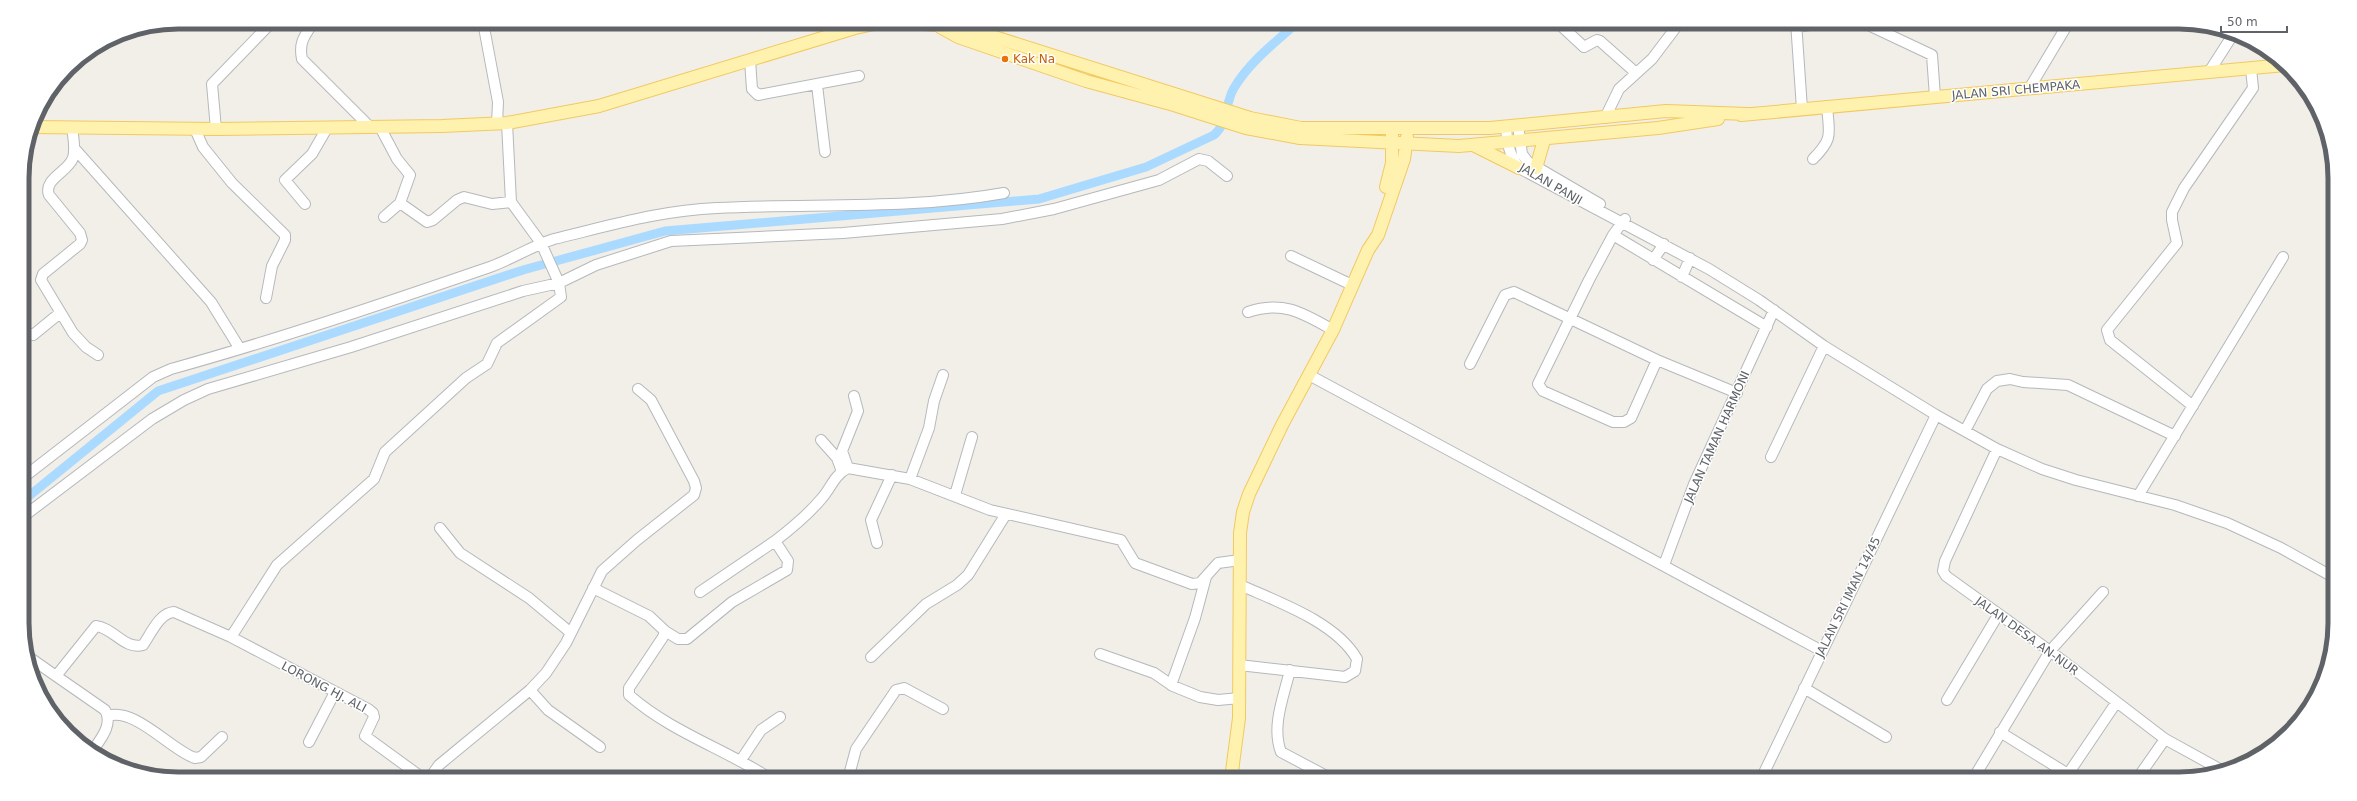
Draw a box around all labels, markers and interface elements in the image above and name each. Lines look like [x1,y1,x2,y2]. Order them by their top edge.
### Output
scale bar [2221,8,2287,34]
text: 50 m [2227,15,2258,29]
place label: Kak Na [1013,52,1055,66]
marker: Kak Na [1000,54,1010,64]
street label: JALAN SRI CHEMPAKA [1950,77,2081,103]
street label: JALAN PANJI [1516,160,1585,208]
street label: JALAN TAMAN HARMONI [1681,369,1753,506]
street label: JALAN SRI IMAN 14/45 [1812,534,1883,660]
street label: JALAN DESA AN-NUR [1972,593,2081,678]
street label: LORONG HJ. ALI [279,659,369,715]

